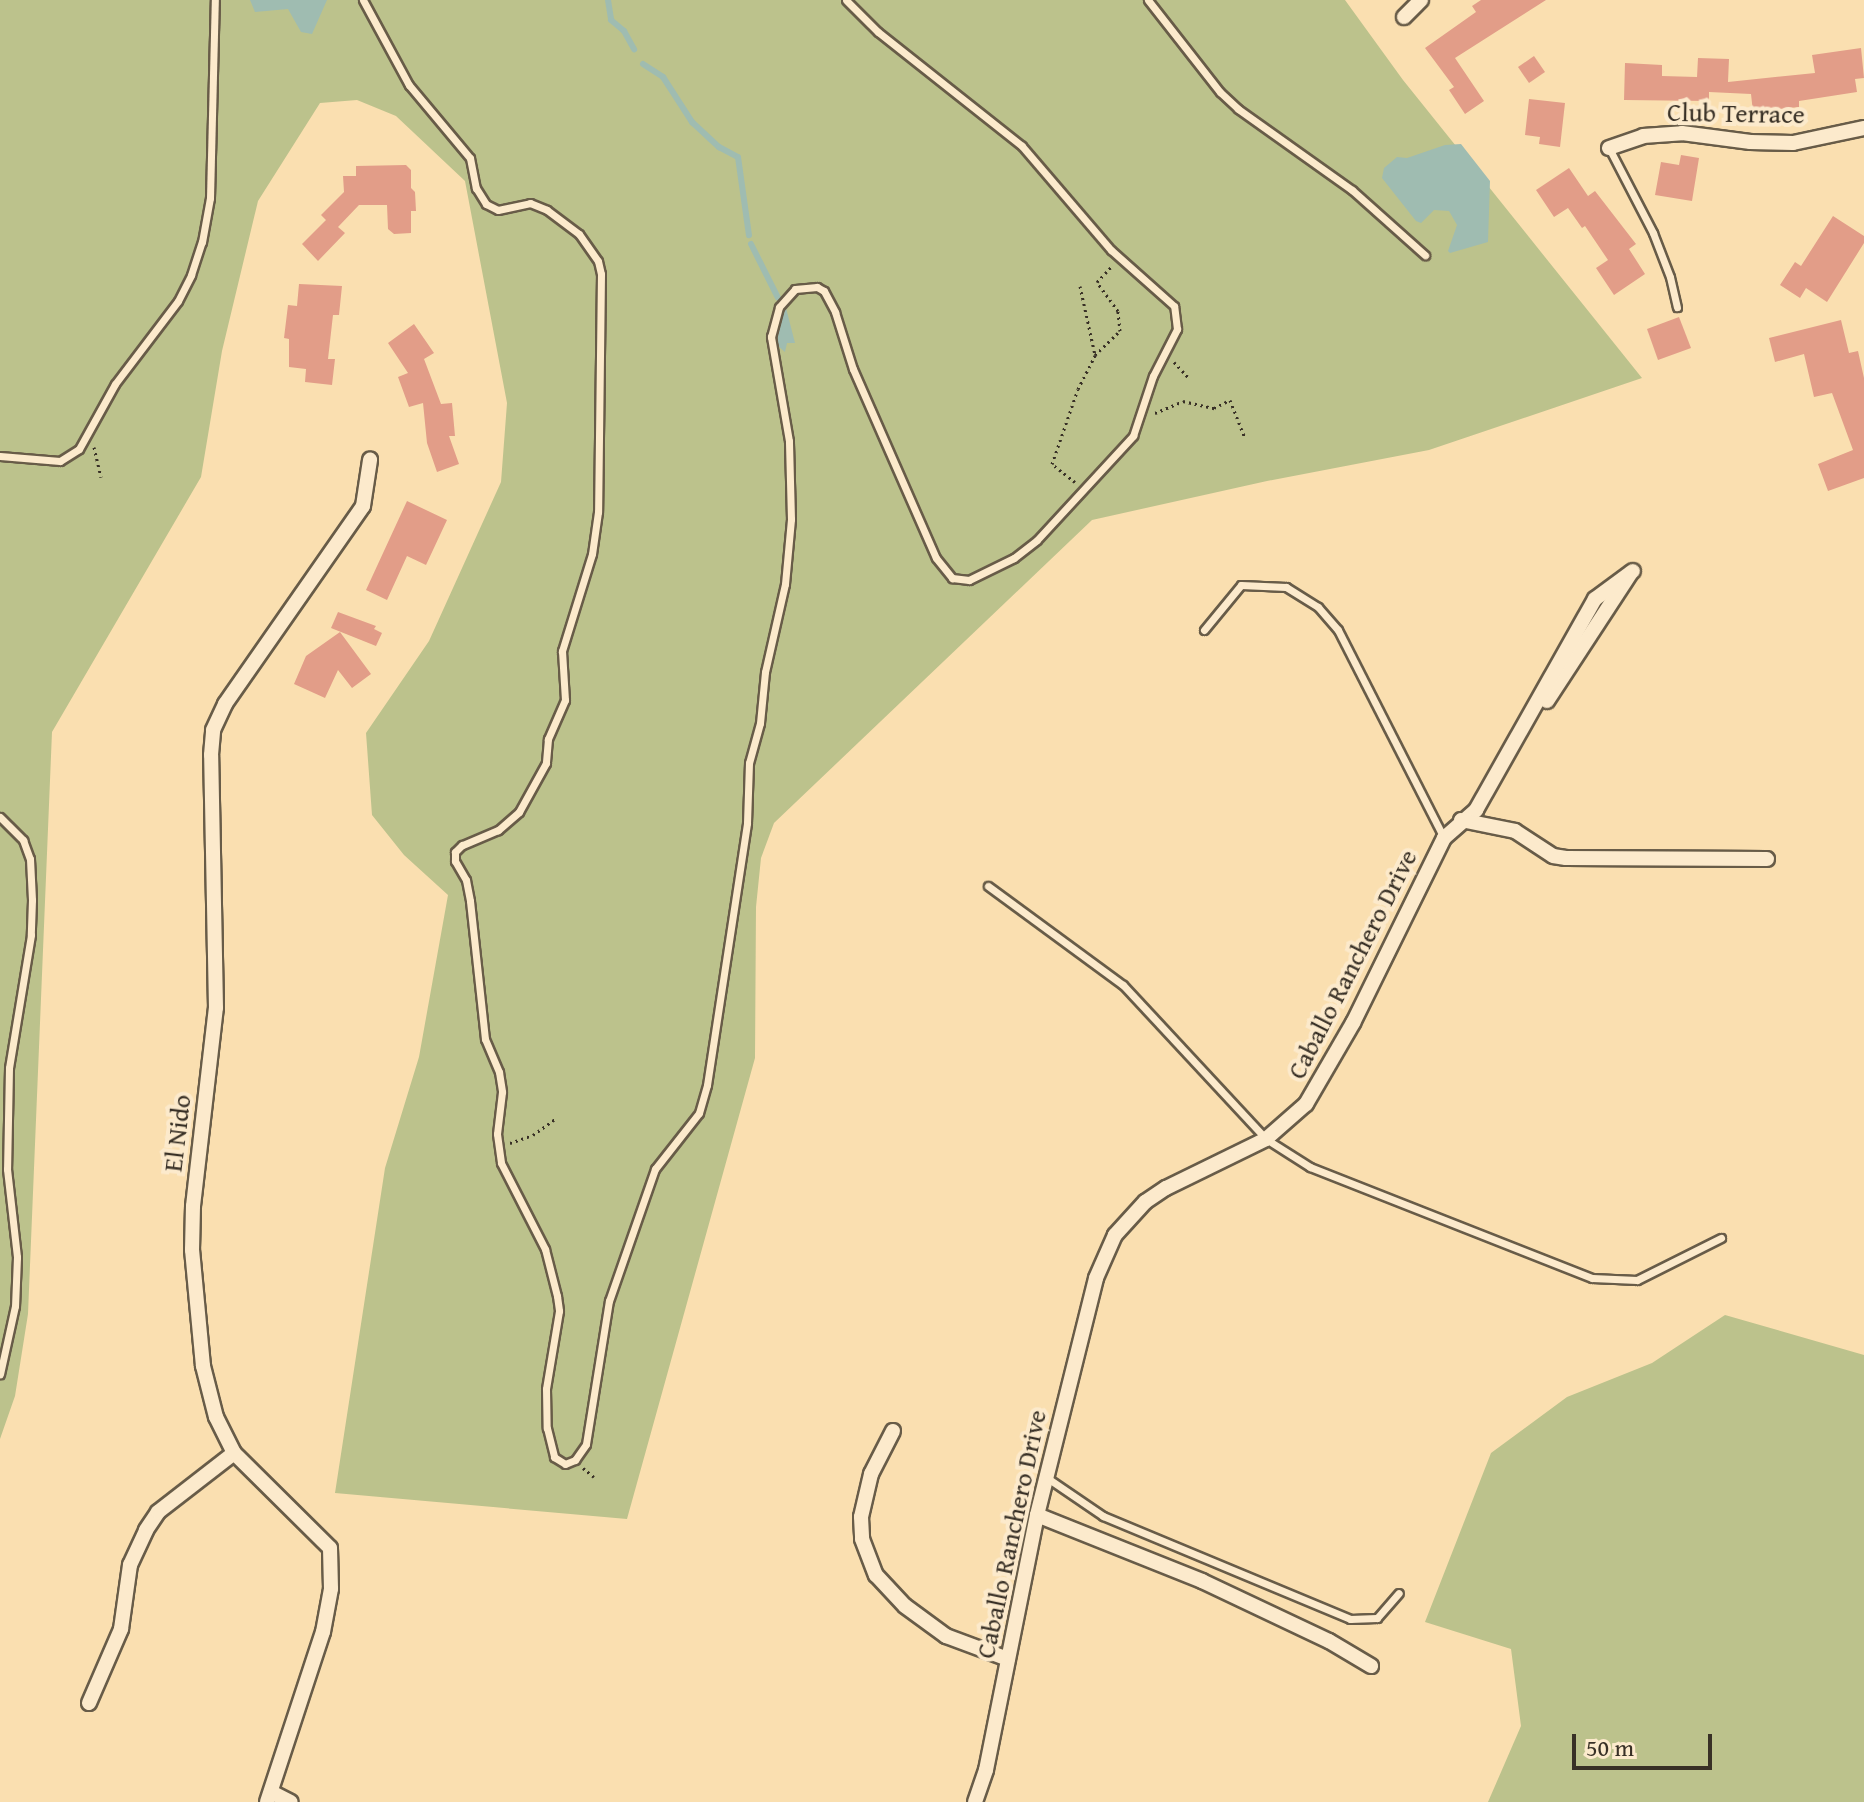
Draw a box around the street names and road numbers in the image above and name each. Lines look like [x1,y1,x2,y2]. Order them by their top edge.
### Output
street label: Club Terrace [1667,96,1805,130]
street label: Caballo Ranchero Drive [1281,844,1423,1084]
street label: El Nido [157,1093,197,1173]
street label: Caballo Ranchero Drive [969,1407,1053,1661]

